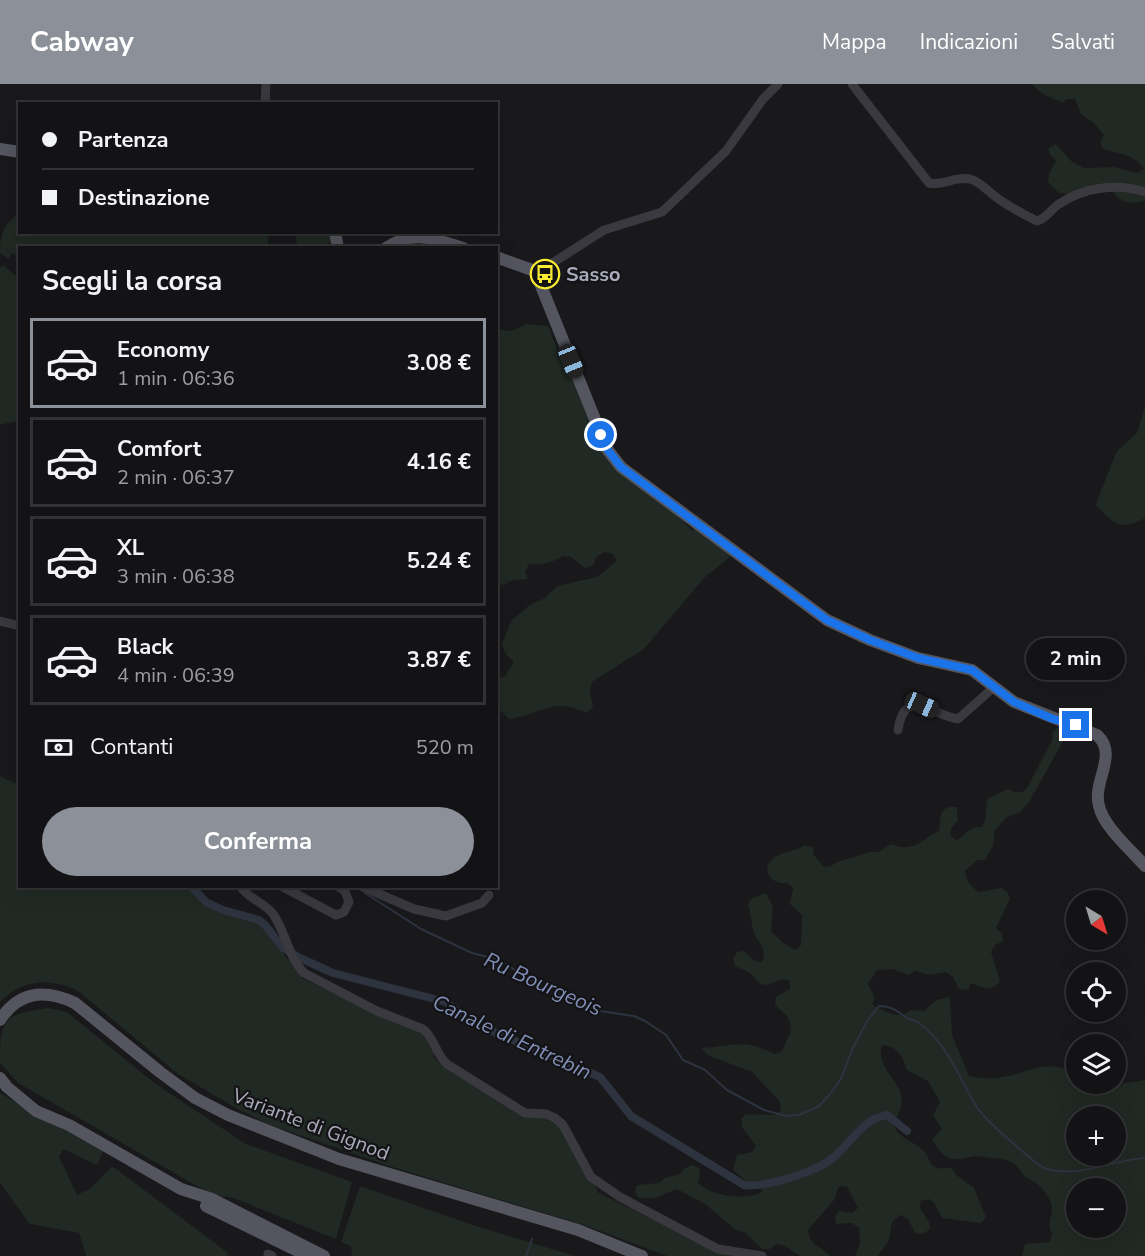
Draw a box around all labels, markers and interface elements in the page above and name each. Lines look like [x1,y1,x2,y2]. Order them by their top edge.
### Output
text: Cabway [30,23,134,61]
text: Mappa [822,28,887,56]
text: Indicazioni [920,28,1018,56]
text: Salvati [1051,28,1115,56]
text: Partenza [78,125,169,155]
text: Destinazione [78,183,210,213]
bus stop icon: Sasso [529,258,561,290]
place label: Sasso [566,261,621,288]
text: Scegli la corsa [42,263,222,300]
text: Economy [117,335,209,365]
icon: car [45,336,99,390]
car [556,341,586,381]
text: 3.08 € [407,348,471,378]
text: 1 min · 06:36 [117,365,235,392]
route start [587,421,614,448]
text: Comfort [117,434,201,464]
icon: car [45,435,99,489]
text: 4.16 € [407,447,471,477]
text: 2 min · 06:37 [117,464,235,491]
text: XL [117,533,144,563]
icon: car [45,534,99,588]
text: 5.24 € [407,546,471,576]
text: 3 min · 06:38 [117,563,235,590]
text: Black [117,632,173,662]
icon: car [45,633,99,687]
callout: 2 min [1026,638,1126,680]
text: 3.87 € [407,645,471,675]
text: 2 min [1050,645,1101,672]
text: 4 min · 06:39 [117,662,235,689]
car [902,689,942,721]
route end [1062,711,1089,738]
icon: cash [42,731,75,764]
text: Contanti [90,732,173,762]
text: 520 m [416,734,474,761]
button: Conferma [42,807,474,876]
north arrow [1066,890,1126,950]
map controls [1066,890,1126,1238]
water label: Ru Bourgeois [480,946,606,1022]
button: locate [1066,962,1126,1022]
water label: Canale di Entrebin [428,988,596,1086]
button: layers [1066,1034,1126,1094]
street label: Variante di Gignod [227,1082,393,1167]
button: + [1066,1106,1126,1166]
button: − [1066,1178,1126,1238]

